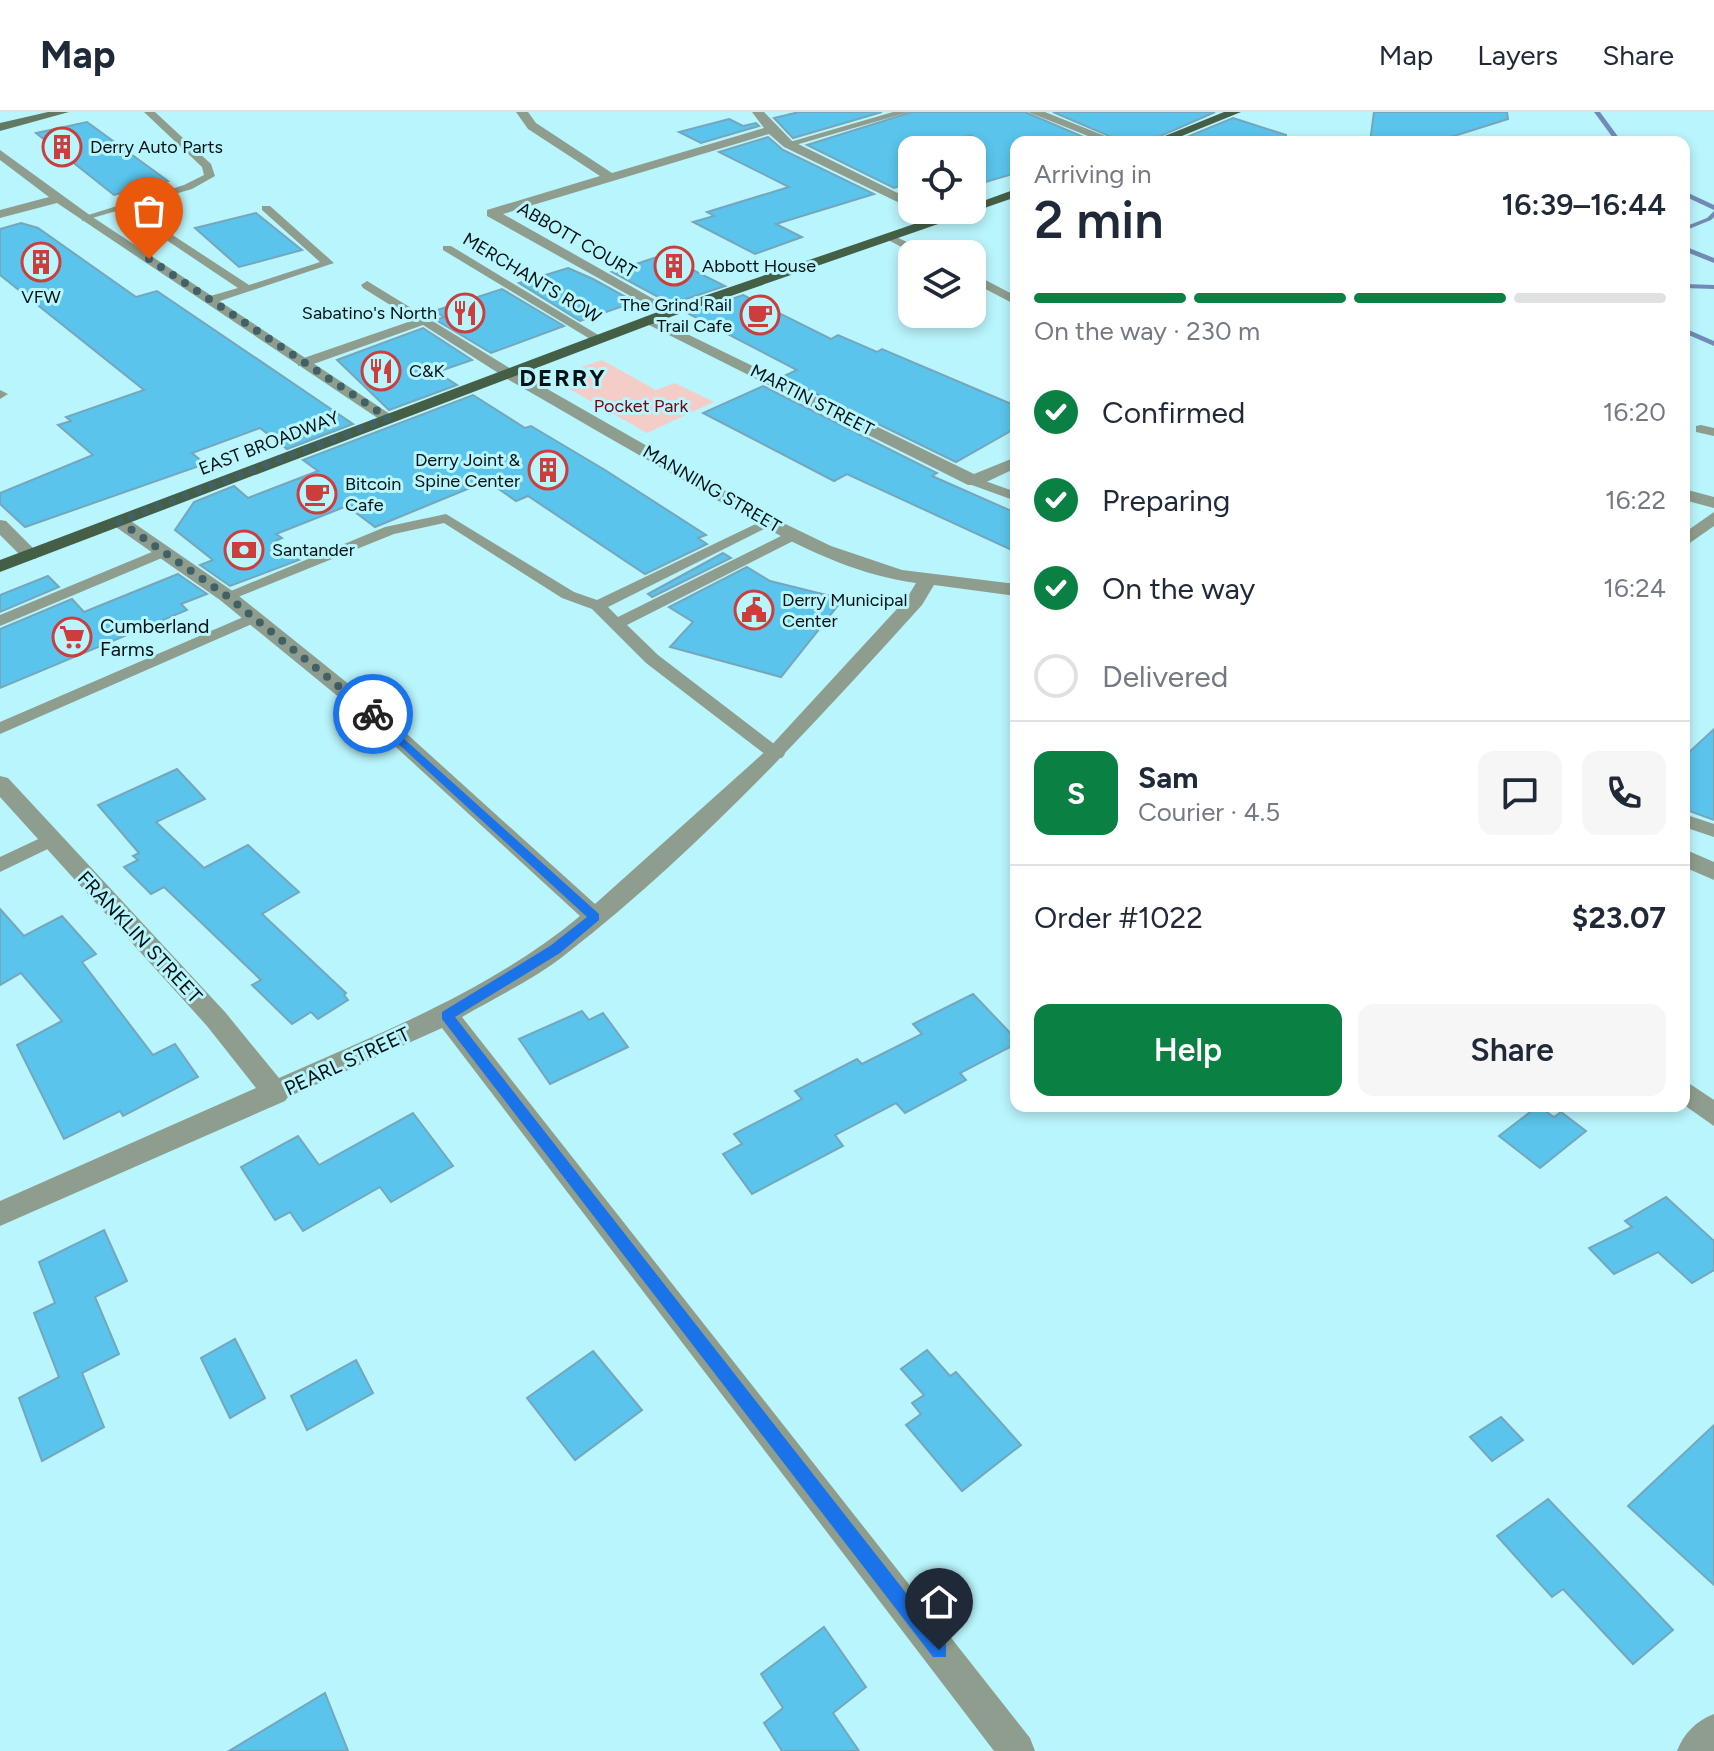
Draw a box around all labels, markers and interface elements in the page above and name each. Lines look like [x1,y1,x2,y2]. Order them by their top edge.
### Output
text: Map [40,32,116,78]
text: Map [1379,38,1433,72]
text: Layers [1477,38,1558,72]
text: Share [1602,38,1674,72]
building icon: Derry Auto Parts [41,126,83,168]
place label: Derry Auto Parts [90,136,223,158]
map controls [898,136,986,328]
button: locate [898,136,986,224]
text: Arriving in [1034,158,1152,190]
pin [115,177,183,259]
text: 16:39–16:44 [1502,186,1666,223]
icon: bag [127,189,171,233]
text: 2 min [1034,189,1163,251]
street label: ABBOTT COURT [514,197,640,283]
street label: MERCHANTS ROW [459,228,606,328]
button: layers [898,240,986,328]
building icon: VFW [20,241,62,283]
building icon: Abbott House [653,245,695,287]
place label: Abbott House [702,255,816,277]
place label: VFW [21,286,61,308]
restaurant icon: Sabatino's North [444,292,486,334]
place label: The Grind Rail Trail Cafe [620,294,732,337]
cafe icon: The Grind Rail Trail Cafe [739,294,781,336]
place label: Sabatino's North [302,302,437,324]
text: On the way · 230 m [1034,315,1260,347]
restaurant icon: C&K [360,350,402,392]
street label: MARTIN STREET [747,359,877,441]
place label: C&K [409,360,445,382]
district label: DERRY [519,363,607,392]
icon: check [1034,390,1078,434]
text: Confirmed [1102,394,1245,431]
park label: Pocket Park [594,395,688,417]
text: 16:20 [1603,396,1666,428]
street label: EAST BROADWAY [196,406,342,480]
street label: MANNING STREET [639,441,785,537]
place label: Derry Joint & Spine Center [414,449,520,492]
building icon: Derry Joint & Spine Center [527,449,569,491]
cafe icon: Bitcoin Cafe [296,473,338,515]
place label: Bitcoin Cafe [345,473,401,516]
icon: check [1034,478,1078,522]
text: Preparing [1102,482,1230,519]
text: 16:22 [1605,484,1666,516]
bank icon: Santander [223,529,265,571]
place label: Santander [272,539,355,561]
icon: check [1034,566,1078,610]
text: On the way [1102,570,1255,607]
text: 16:24 [1603,572,1666,604]
public building icon: Derry Municipal Center [733,589,775,631]
place label: Derry Municipal Center [782,589,907,632]
place label: Cumberland Farms [100,614,209,661]
supermarket icon: Cumberland Farms [51,616,93,658]
text: Delivered [1102,658,1228,695]
courier [333,674,413,754]
icon: bike [351,692,395,736]
button: chat [1478,751,1562,835]
button: phone [1582,751,1666,835]
text: Sam [1138,759,1198,796]
text: S [1067,775,1085,812]
text: Courier · 4.5 [1138,796,1280,828]
street label: FRANKLIN STREET [73,866,207,1008]
text: Order #1022 [1034,899,1203,936]
text: $23.07 [1572,899,1666,936]
button: Help [1034,1004,1342,1096]
button: Share [1358,1004,1666,1096]
street label: PEARL STREET [281,1022,413,1100]
pin [905,1568,973,1650]
icon: home [917,1580,961,1624]

